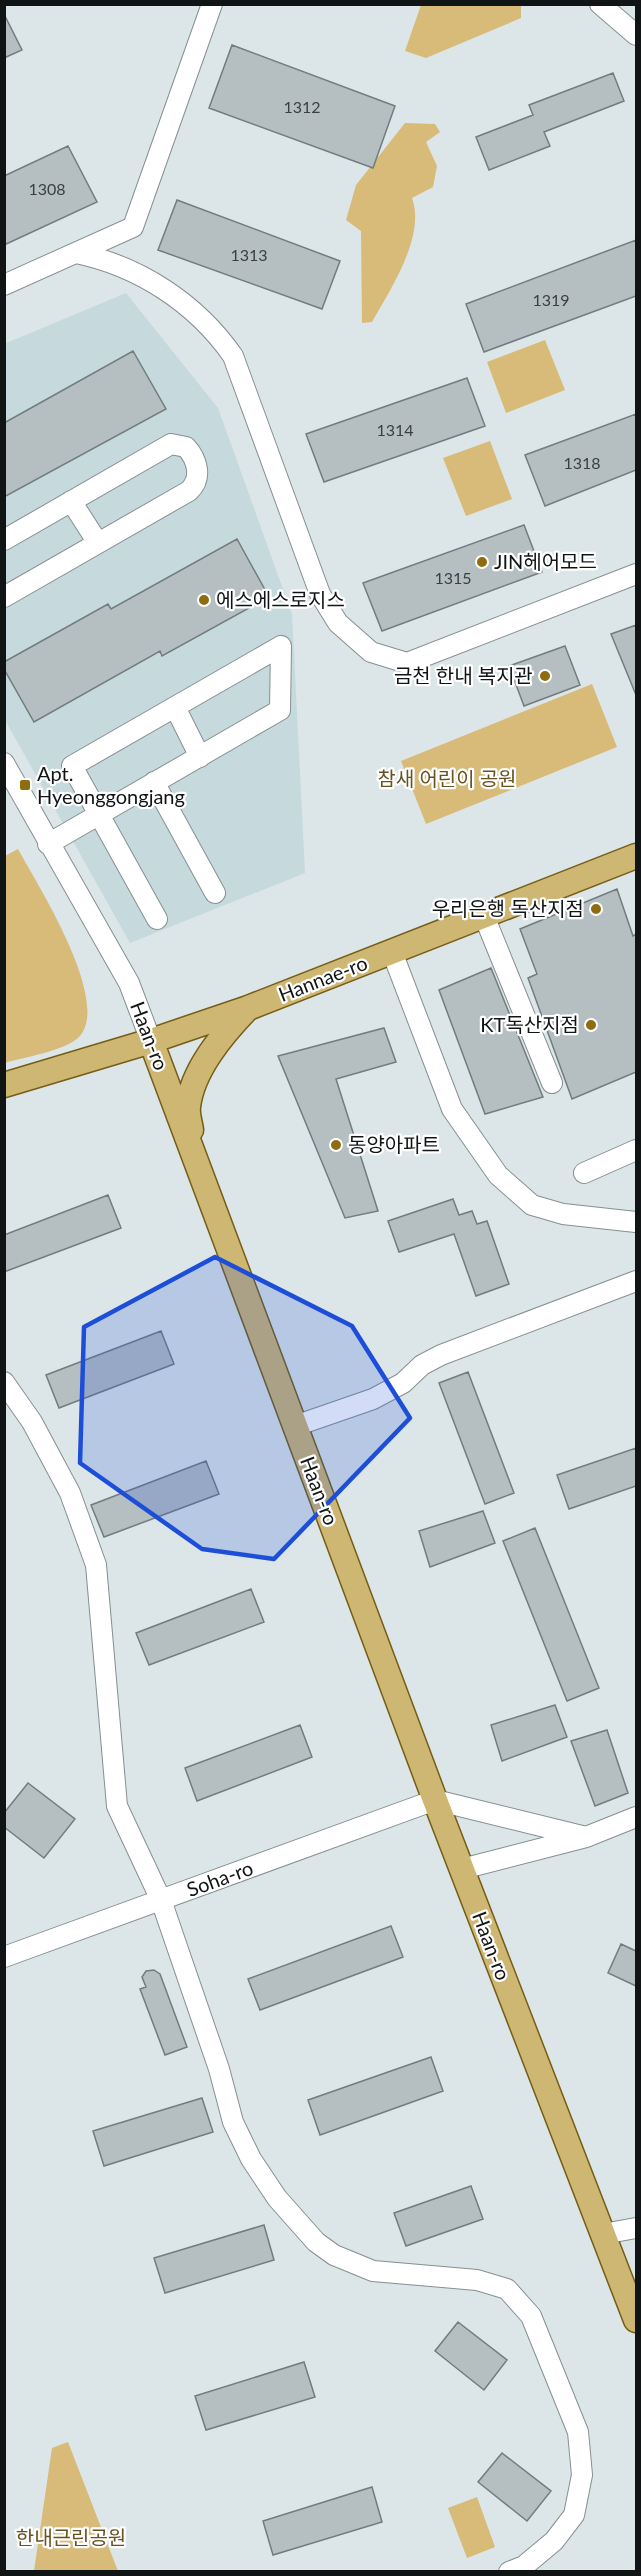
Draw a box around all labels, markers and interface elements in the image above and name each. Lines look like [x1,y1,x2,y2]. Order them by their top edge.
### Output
house number: 1312 [283,97,321,116]
house number: 1308 [28,179,66,198]
house number: 1313 [230,245,268,264]
house number: 1319 [532,290,570,309]
house number: 1314 [376,420,414,439]
house number: 1318 [563,453,601,472]
place label: JIN헤어모드 [494,549,597,573]
marker: JIN헤어모드 [475,555,489,569]
house number: 1315 [434,568,472,587]
place label: 에스에스로지스 [216,587,345,611]
marker: 에스에스로지스 [197,593,211,607]
place label: 금천 한내 복지관 [394,663,533,687]
marker: 금천 한내 복지관 [538,669,552,683]
place label: Apt. Hyeonggongjang [37,761,185,808]
park label: 참새 어린이 공원 [377,766,517,790]
marker: Apt. Hyeonggongjang [18,778,32,792]
place label: 우리은행 독산지점 [432,896,584,920]
marker: 우리은행 독산지점 [589,902,603,916]
street label: Hannae-ro [275,950,371,1006]
street label: Haan-ro [126,998,174,1073]
place label: KT독산지점 [480,1012,579,1036]
marker: KT독산지점 [584,1018,598,1032]
place label: 동양아파트 [348,1132,440,1156]
marker: 동양아파트 [329,1138,343,1152]
street label: Haan-ro [296,1453,344,1528]
street label: Soha-ro [183,1855,256,1901]
street label: Haan-ro [468,1908,516,1983]
park label: 한내근린공원 [16,2525,126,2549]

